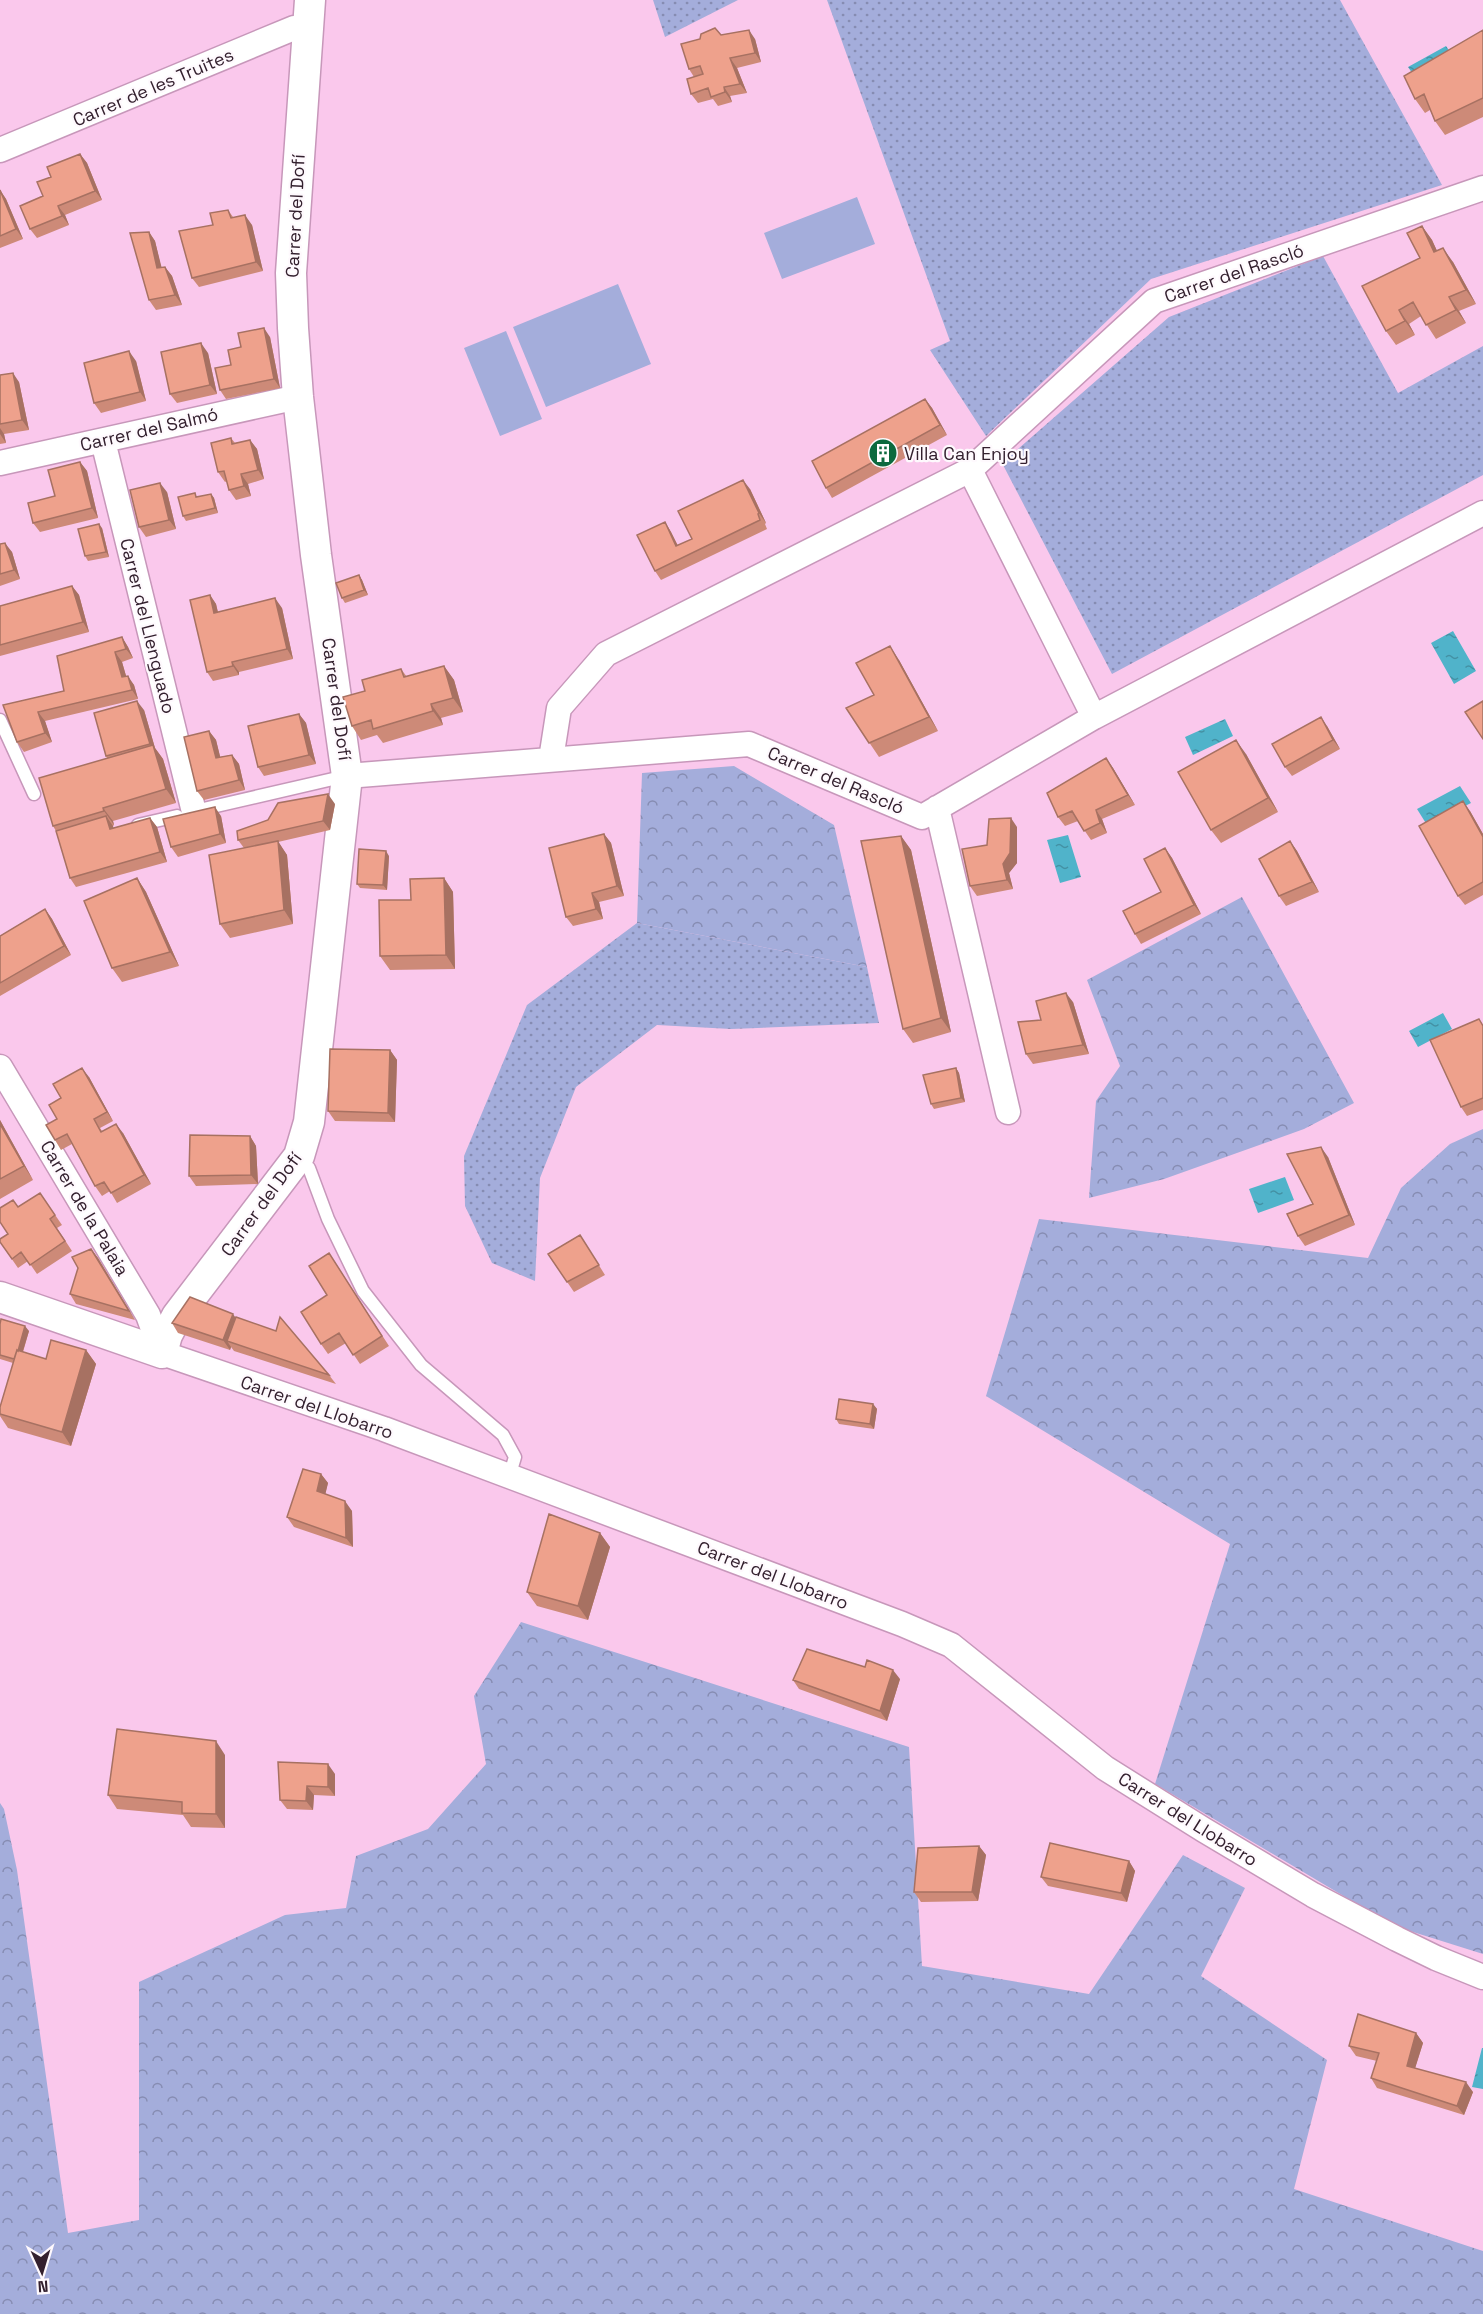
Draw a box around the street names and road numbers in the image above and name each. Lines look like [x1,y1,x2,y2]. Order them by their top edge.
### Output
street label: Carrer de les Truites [69,43,237,131]
street label: Carrer del Dofí [280,153,310,278]
street label: Carrer del Rascló [1161,238,1307,308]
street label: Carrer del Salmó [78,402,220,456]
street label: Carrer del Llenguado [115,536,181,716]
street label: Carrer del Dofí [317,636,357,762]
street label: Carrer del Rascló [764,741,908,819]
street label: Carrer de la Palaia [35,1136,135,1280]
street label: Carrer del Dofí [215,1147,307,1261]
street label: Carrer del Llobarro [238,1370,396,1444]
street label: Carrer del Llobarro [694,1536,852,1614]
street label: Carrer del Llobarro [1114,1767,1262,1871]

